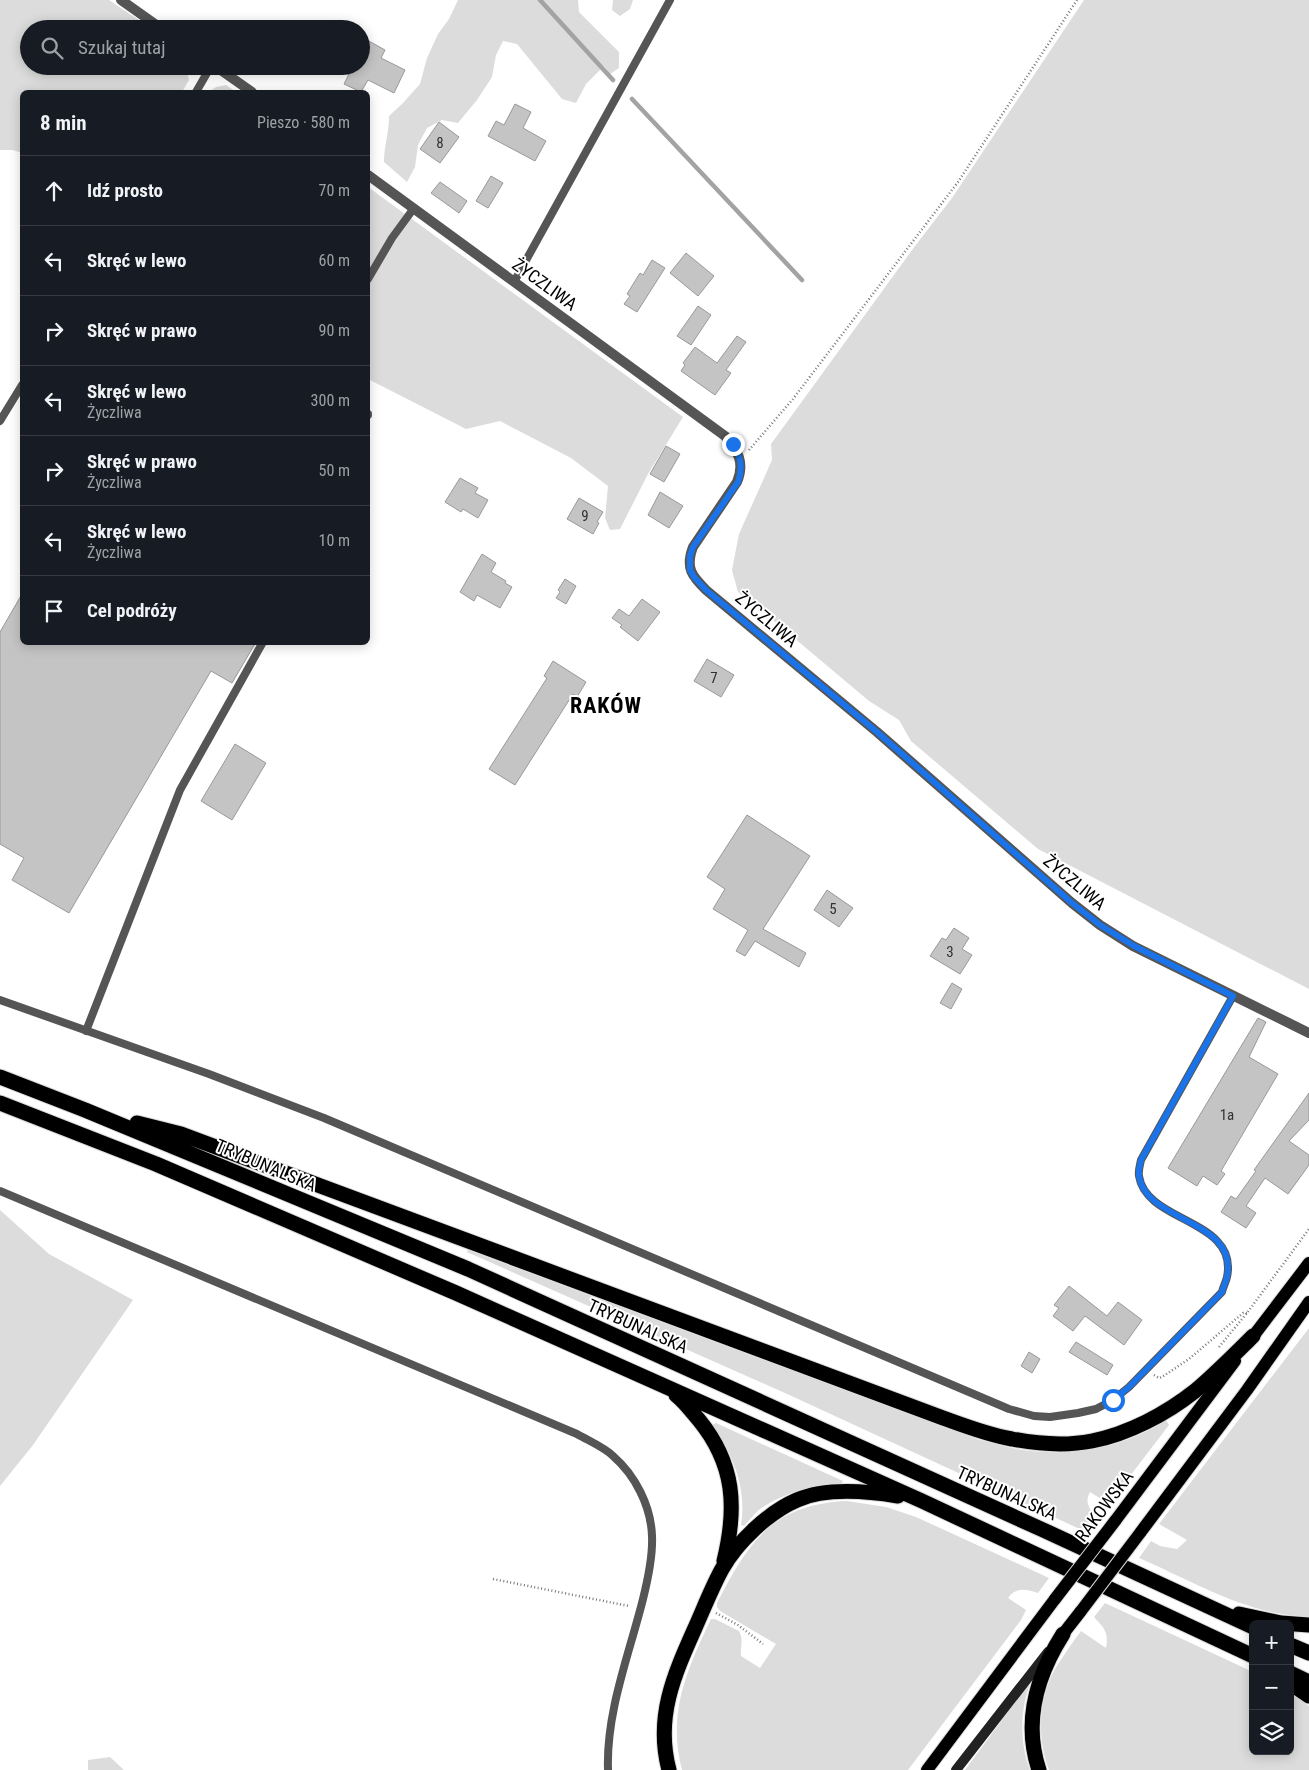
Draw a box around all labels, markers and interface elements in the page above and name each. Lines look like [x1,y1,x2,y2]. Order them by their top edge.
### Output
search box [20,20,370,75]
icon: search [38,34,66,62]
text: Szukaj tutaj [78,36,165,59]
text: 8 min [40,111,87,135]
text: Pieszo · 580 m [257,113,350,132]
house number: 8 [436,134,444,152]
icon: ahead [40,177,68,205]
text: Idź prosto [87,179,163,202]
text: 70 m [318,181,350,200]
icon: left [40,247,68,275]
text: Skręć w lewo [87,249,186,272]
text: 60 m [318,251,350,270]
street label: ŻYCZLIWA [508,253,582,315]
icon: right [40,317,68,345]
text: Skręć w prawo [87,319,197,342]
text: 90 m [318,321,350,340]
text: Skręć w lewo [87,380,186,403]
icon: left [40,387,68,415]
text: 300 m [311,391,350,410]
text: Życzliwa [87,403,142,422]
route end [722,433,745,456]
text: Skręć w prawo [87,450,197,473]
icon: right [40,457,68,485]
text: 50 m [318,461,350,480]
text: Życzliwa [87,473,142,492]
house number: 9 [581,507,589,525]
text: Skręć w lewo [87,520,186,543]
icon: left [40,527,68,555]
text: 10 m [318,531,350,550]
text: Życzliwa [87,543,142,562]
street label: ŻYCZLIWA [732,587,803,652]
icon: arrive [40,597,68,625]
text: Cel podróży [87,599,177,622]
house number: 7 [710,669,718,687]
district label: RAKÓW [570,692,642,718]
street label: ŻYCZLIWA [1040,850,1111,915]
house number: 5 [829,900,837,918]
house number: 3 [946,943,954,961]
house number: 1a [1220,1106,1234,1124]
street label: TRYBUNALSKA [212,1134,320,1196]
street label: TRYBUNALSKA [585,1295,692,1358]
route start [1102,1389,1125,1412]
street label: TRYBUNALSKA [954,1462,1061,1525]
street label: RAKOWSKA [1070,1466,1138,1546]
map controls [1249,1620,1294,1755]
button: + [1249,1620,1294,1665]
button: − [1249,1665,1294,1710]
button: layers [1249,1710,1294,1755]

